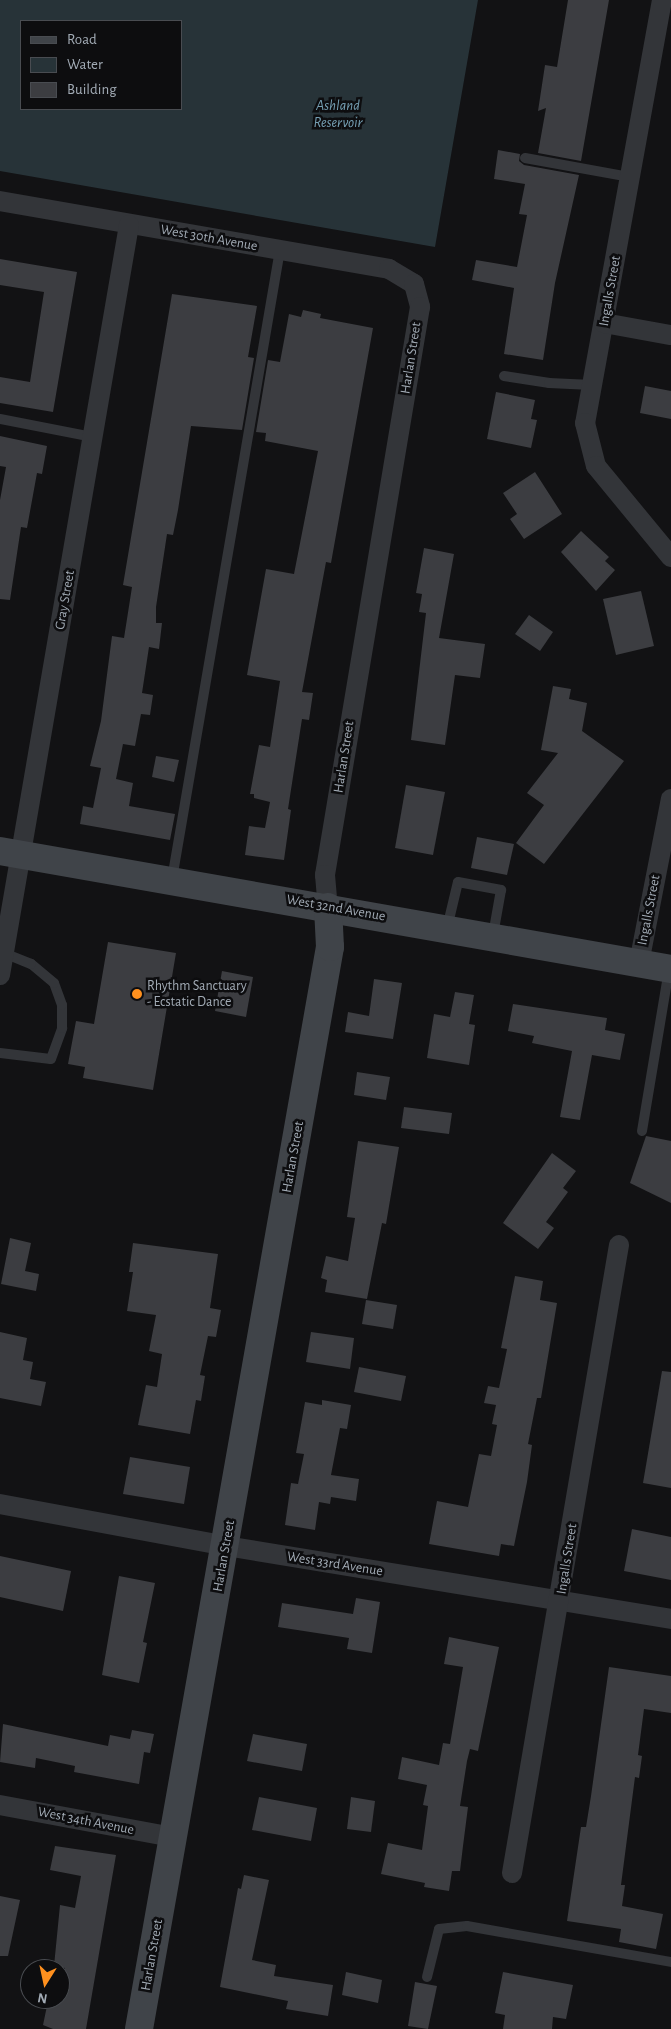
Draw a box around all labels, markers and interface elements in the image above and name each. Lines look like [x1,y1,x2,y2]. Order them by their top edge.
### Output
legend [20,20,182,110]
text: Road [67,32,97,47]
text: Water [67,57,103,72]
text: Building [67,82,117,97]
water label: Ashland Reservoir [314,96,362,131]
street label: West 30th Avenue [159,221,259,255]
street label: Ingalls Street [596,254,624,328]
street label: Harlan Street [397,321,425,395]
street label: Gray Street [52,569,78,631]
street label: Harlan Street [330,720,358,794]
street label: Ingalls Street [634,873,664,947]
street label: West 32nd Avenue [285,891,387,925]
place label: Rhythm Sanctuary - Ecstatic Dance [147,978,247,1010]
marker: Rhythm Sanctuary - Ecstatic Dance [131,988,143,1000]
street label: Harlan Street [278,1120,308,1194]
street label: Harlan Street [209,1519,239,1593]
street label: Ingalls Street [553,1522,581,1596]
street label: West 33rd Avenue [286,1548,384,1580]
street label: West 34th Avenue [36,1803,136,1839]
street label: Harlan Street [137,1918,167,1992]
north arrow [20,1959,70,2009]
text: N [37,1990,49,2006]

